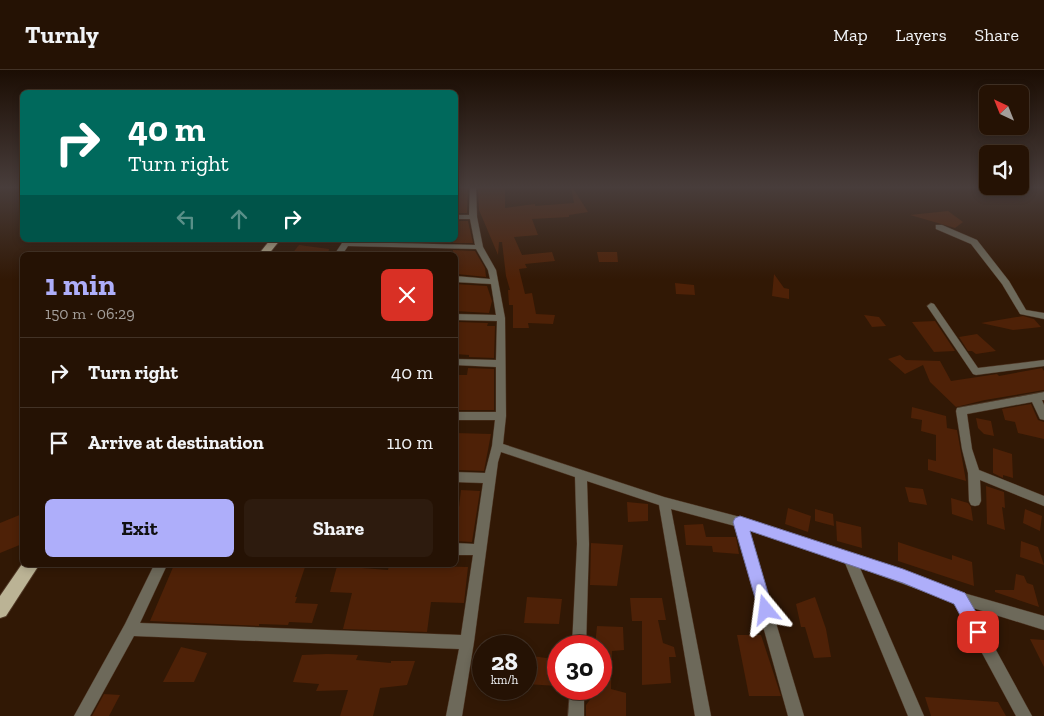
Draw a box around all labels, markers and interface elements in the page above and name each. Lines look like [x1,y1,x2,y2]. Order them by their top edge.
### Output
text: Turnly [25,20,99,49]
text: Map [833,24,868,46]
text: Layers [896,24,947,46]
text: Share [975,24,1019,46]
north arrow [979,85,1029,135]
map controls [979,85,1029,195]
text: 40 m [128,108,205,150]
icon: right [45,110,110,175]
button: sound [979,145,1029,195]
text: Turn right [128,150,229,177]
icon: left [172,205,200,233]
icon: ahead [225,205,253,233]
icon: right [278,205,306,233]
text: 1 min [45,267,116,303]
button: close [381,269,433,321]
text: 150 m · 06:29 [45,304,135,323]
icon: right [45,359,73,387]
text: Turn right [88,361,178,384]
text: 40 m [391,361,433,384]
icon: arrive [45,429,73,457]
text: Arrive at destination [88,431,264,454]
text: 110 m [387,431,433,454]
button: Exit [45,499,234,557]
button: Share [244,499,433,557]
position arrow [739,583,791,635]
pin [957,611,999,653]
icon: arrive [964,618,992,646]
speed limit sign: 30 [547,635,612,700]
text: 28 [491,646,518,676]
text: km/h [491,673,518,687]

